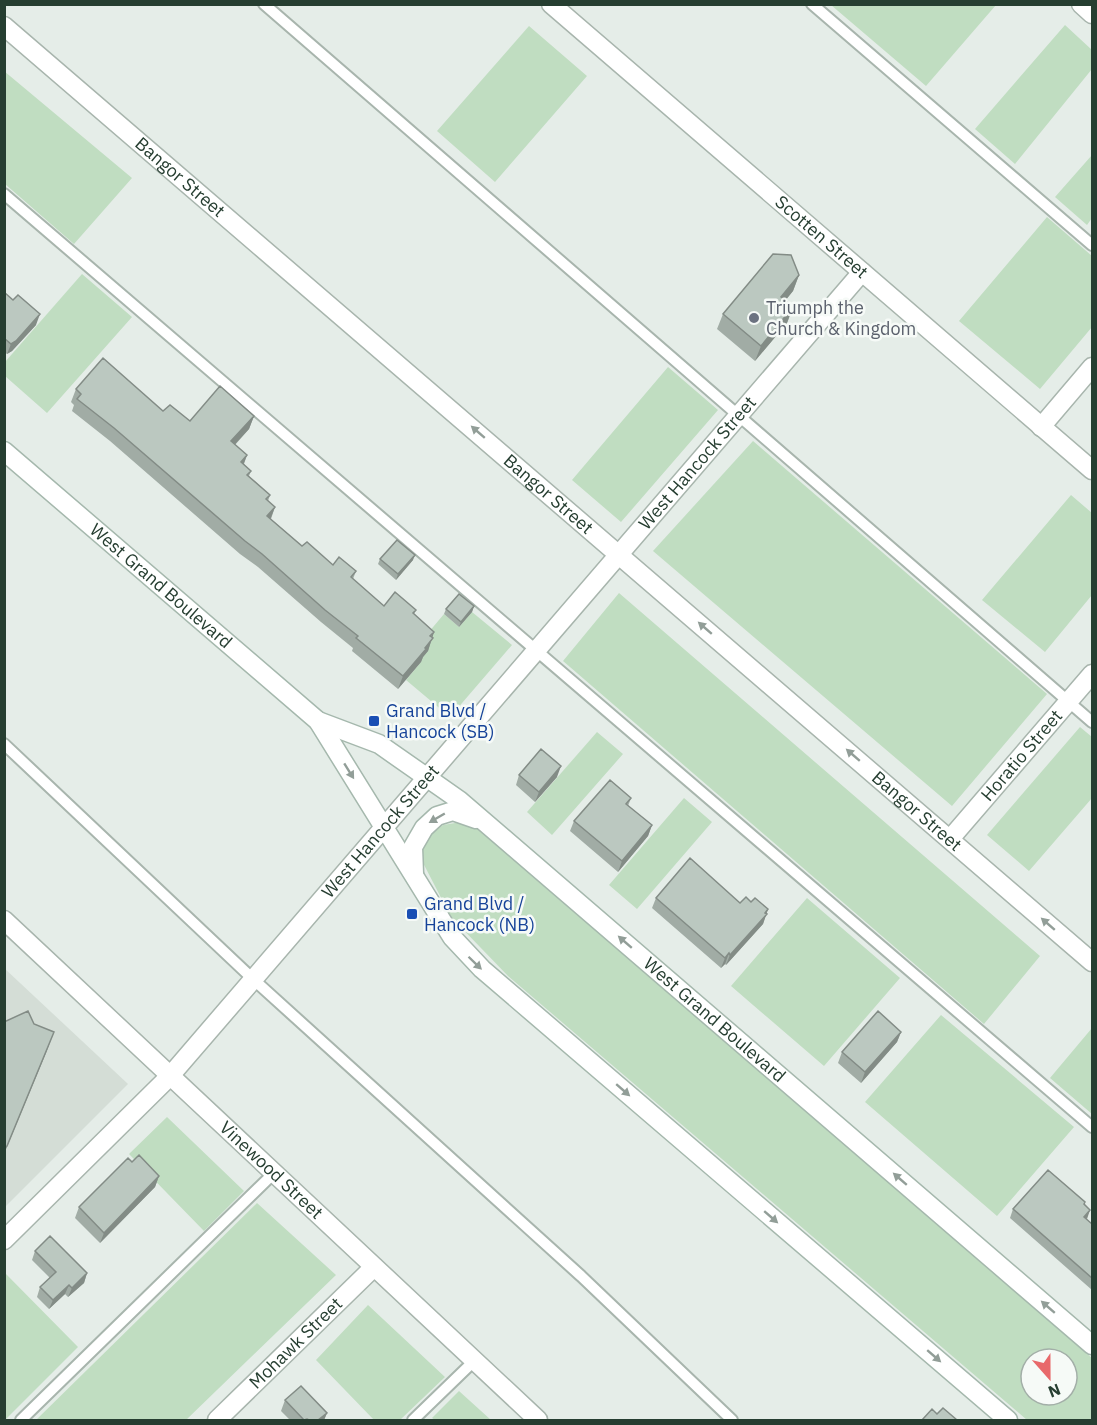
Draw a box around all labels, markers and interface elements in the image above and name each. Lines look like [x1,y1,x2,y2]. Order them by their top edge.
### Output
street label: Bangor Street [130,132,230,222]
street label: Scotten Street [770,190,873,283]
place label: Triumph the Church & Kingdom [766,296,916,340]
marker: Triumph the Church & Kingdom [747,311,761,325]
street label: West Hancock Street [633,391,761,534]
one-way arrow [470,426,485,439]
street label: Bangor Street [499,449,598,539]
street label: West Grand Boulevard [85,518,237,653]
one-way arrow [698,622,713,635]
place label: Grand Blvd / Hancock (SB) [386,699,495,743]
street label: Horatio Street [976,705,1067,806]
marker: Grand Blvd / Hancock (SB) [367,714,381,728]
one-way arrow [845,749,861,762]
street label: West Hancock Street [316,760,444,903]
one-way arrow [344,763,355,779]
street label: Bangor Street [867,766,967,856]
one-way arrow [429,813,446,824]
place label: Grand Blvd / Hancock (NB) [424,892,535,936]
marker: Grand Blvd / Hancock (NB) [405,907,419,921]
one-way arrow [1041,918,1056,931]
one-way arrow [618,936,633,949]
street label: West Grand Boulevard [639,952,791,1087]
one-way arrow [468,955,482,969]
one-way arrow [615,1083,630,1096]
street label: Vinewood Street [215,1116,328,1224]
one-way arrow [893,1173,908,1186]
one-way arrow [763,1210,779,1223]
street label: Mohawk Street [244,1292,347,1394]
one-way arrow [1041,1301,1056,1314]
north arrow [1019,1347,1079,1407]
one-way arrow [926,1349,941,1362]
text: N [1045,1380,1063,1402]

